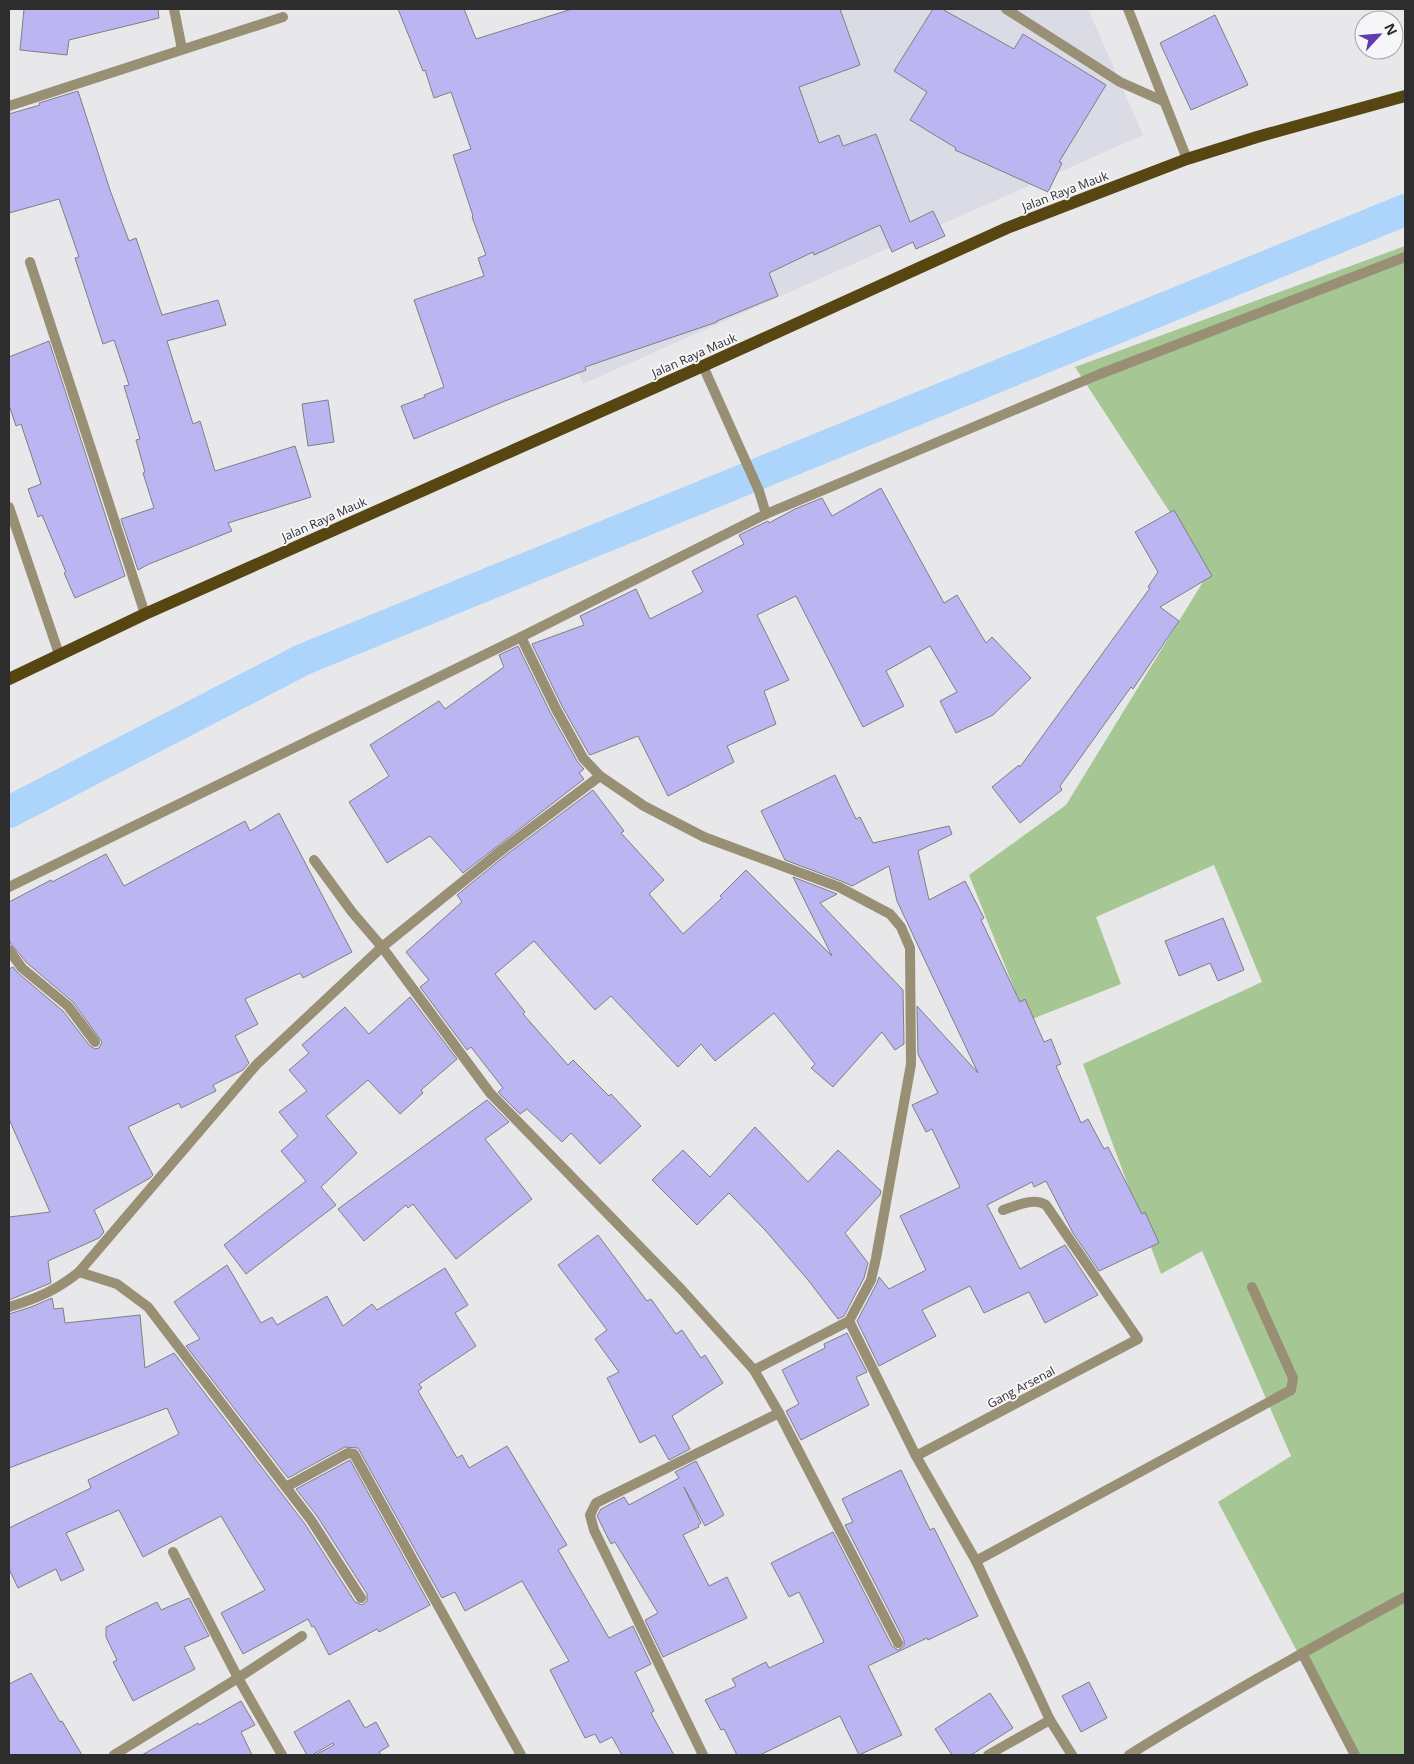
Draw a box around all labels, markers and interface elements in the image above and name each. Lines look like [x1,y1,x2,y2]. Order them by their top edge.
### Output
north arrow [1354,10,1404,60]
text: N [1380,20,1402,38]
street label: Jalan Raya Mauk [1019,166,1111,216]
street label: Jalan Raya Mauk [648,328,740,382]
street label: Jalan Raya Mauk [278,492,370,546]
street label: Gang Arsenal [984,1362,1058,1412]

